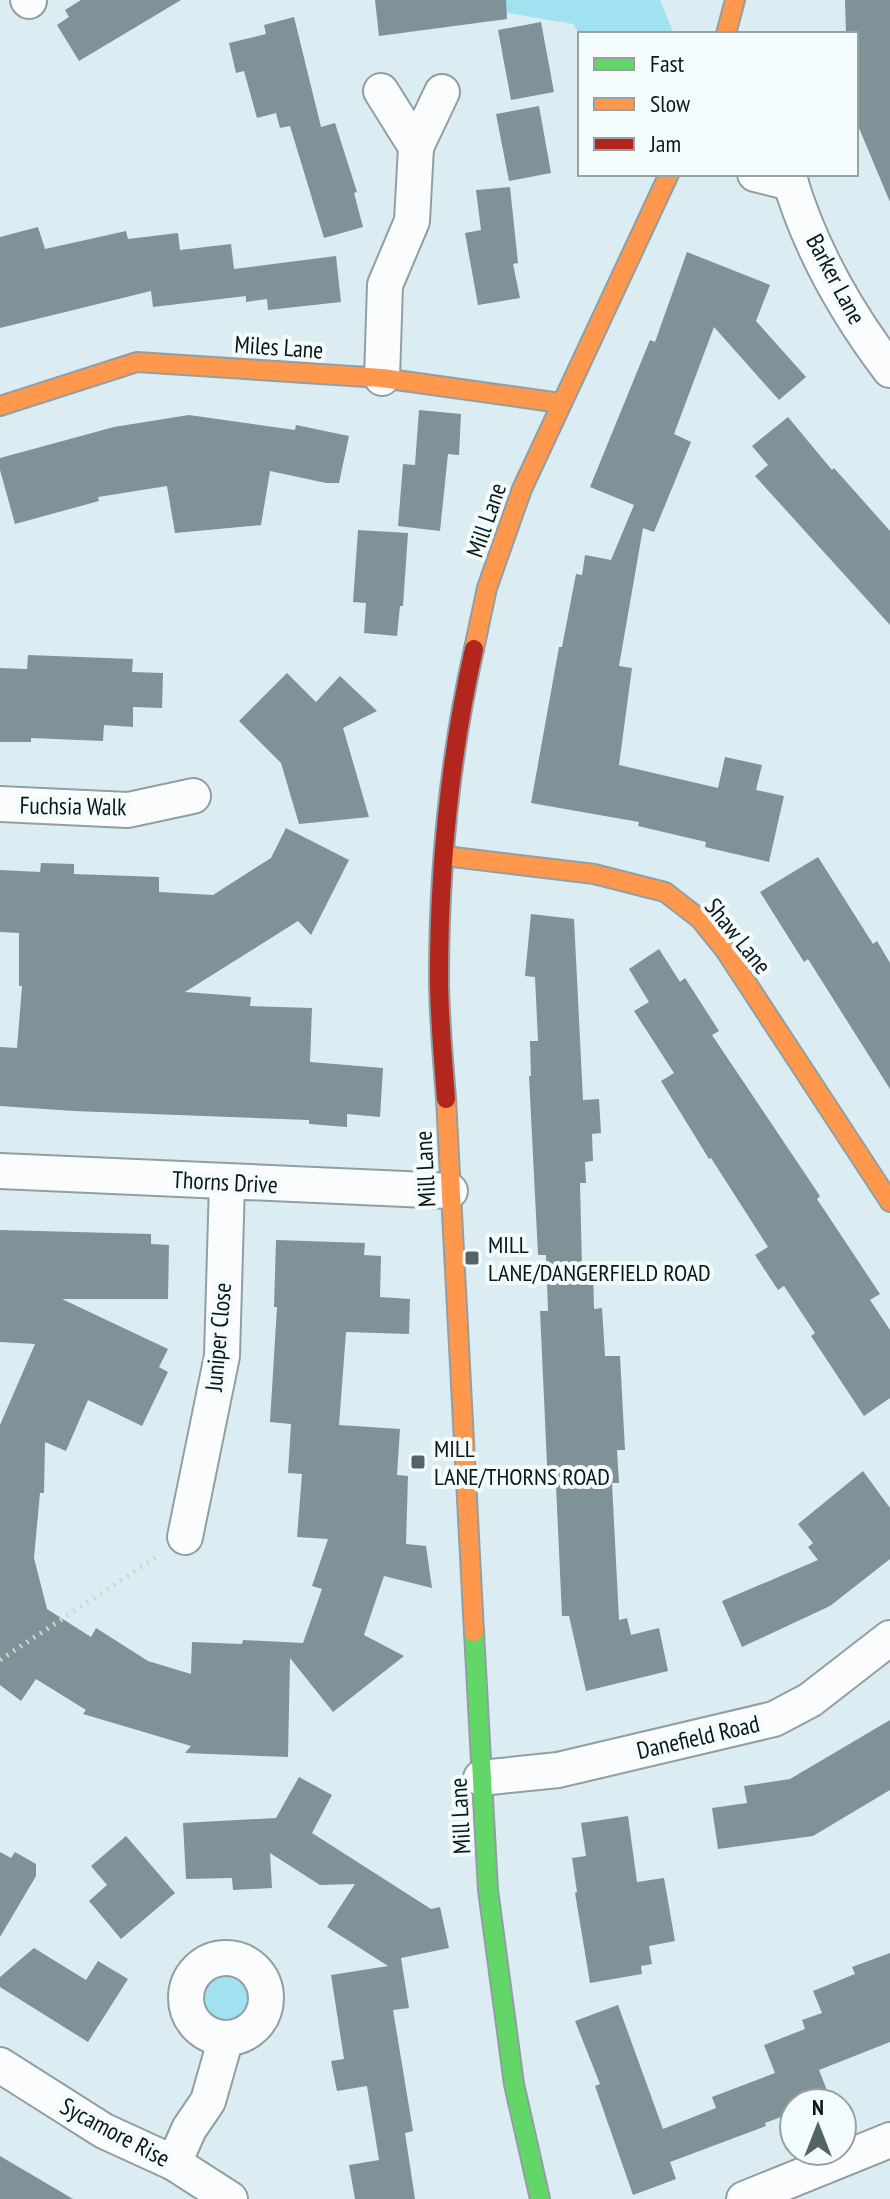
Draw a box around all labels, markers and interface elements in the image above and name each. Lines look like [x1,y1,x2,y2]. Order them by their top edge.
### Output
legend [578,32,858,176]
text: Fast [650,48,685,79]
text: Slow [650,88,691,119]
text: Jam [649,128,681,159]
street label: Barker Lane [799,229,873,329]
street label: Miles Lane [234,328,324,366]
street label: Mill Lane [459,479,513,561]
street label: Fuchsia Walk [19,790,127,822]
street label: Shaw Lane [698,892,778,980]
street label: Mill Lane [408,1130,442,1208]
street label: Thorns Drive [171,1164,279,1200]
place label: MILL LANE/DANGERFIELD ROAD [488,1229,711,1288]
marker: MILL LANE/DANGERFIELD ROAD [463,1249,481,1267]
street label: Juniper Close [198,1281,238,1394]
place label: MILL LANE/THORNS ROAD [434,1433,610,1492]
marker: MILL LANE/THORNS ROAD [409,1453,427,1471]
street label: Danefield Road [634,1708,762,1766]
street label: Mill Lane [443,1777,477,1855]
north arrow [778,2087,858,2167]
street label: Sycamore Rise [55,2090,175,2174]
text: N [812,2093,824,2121]

